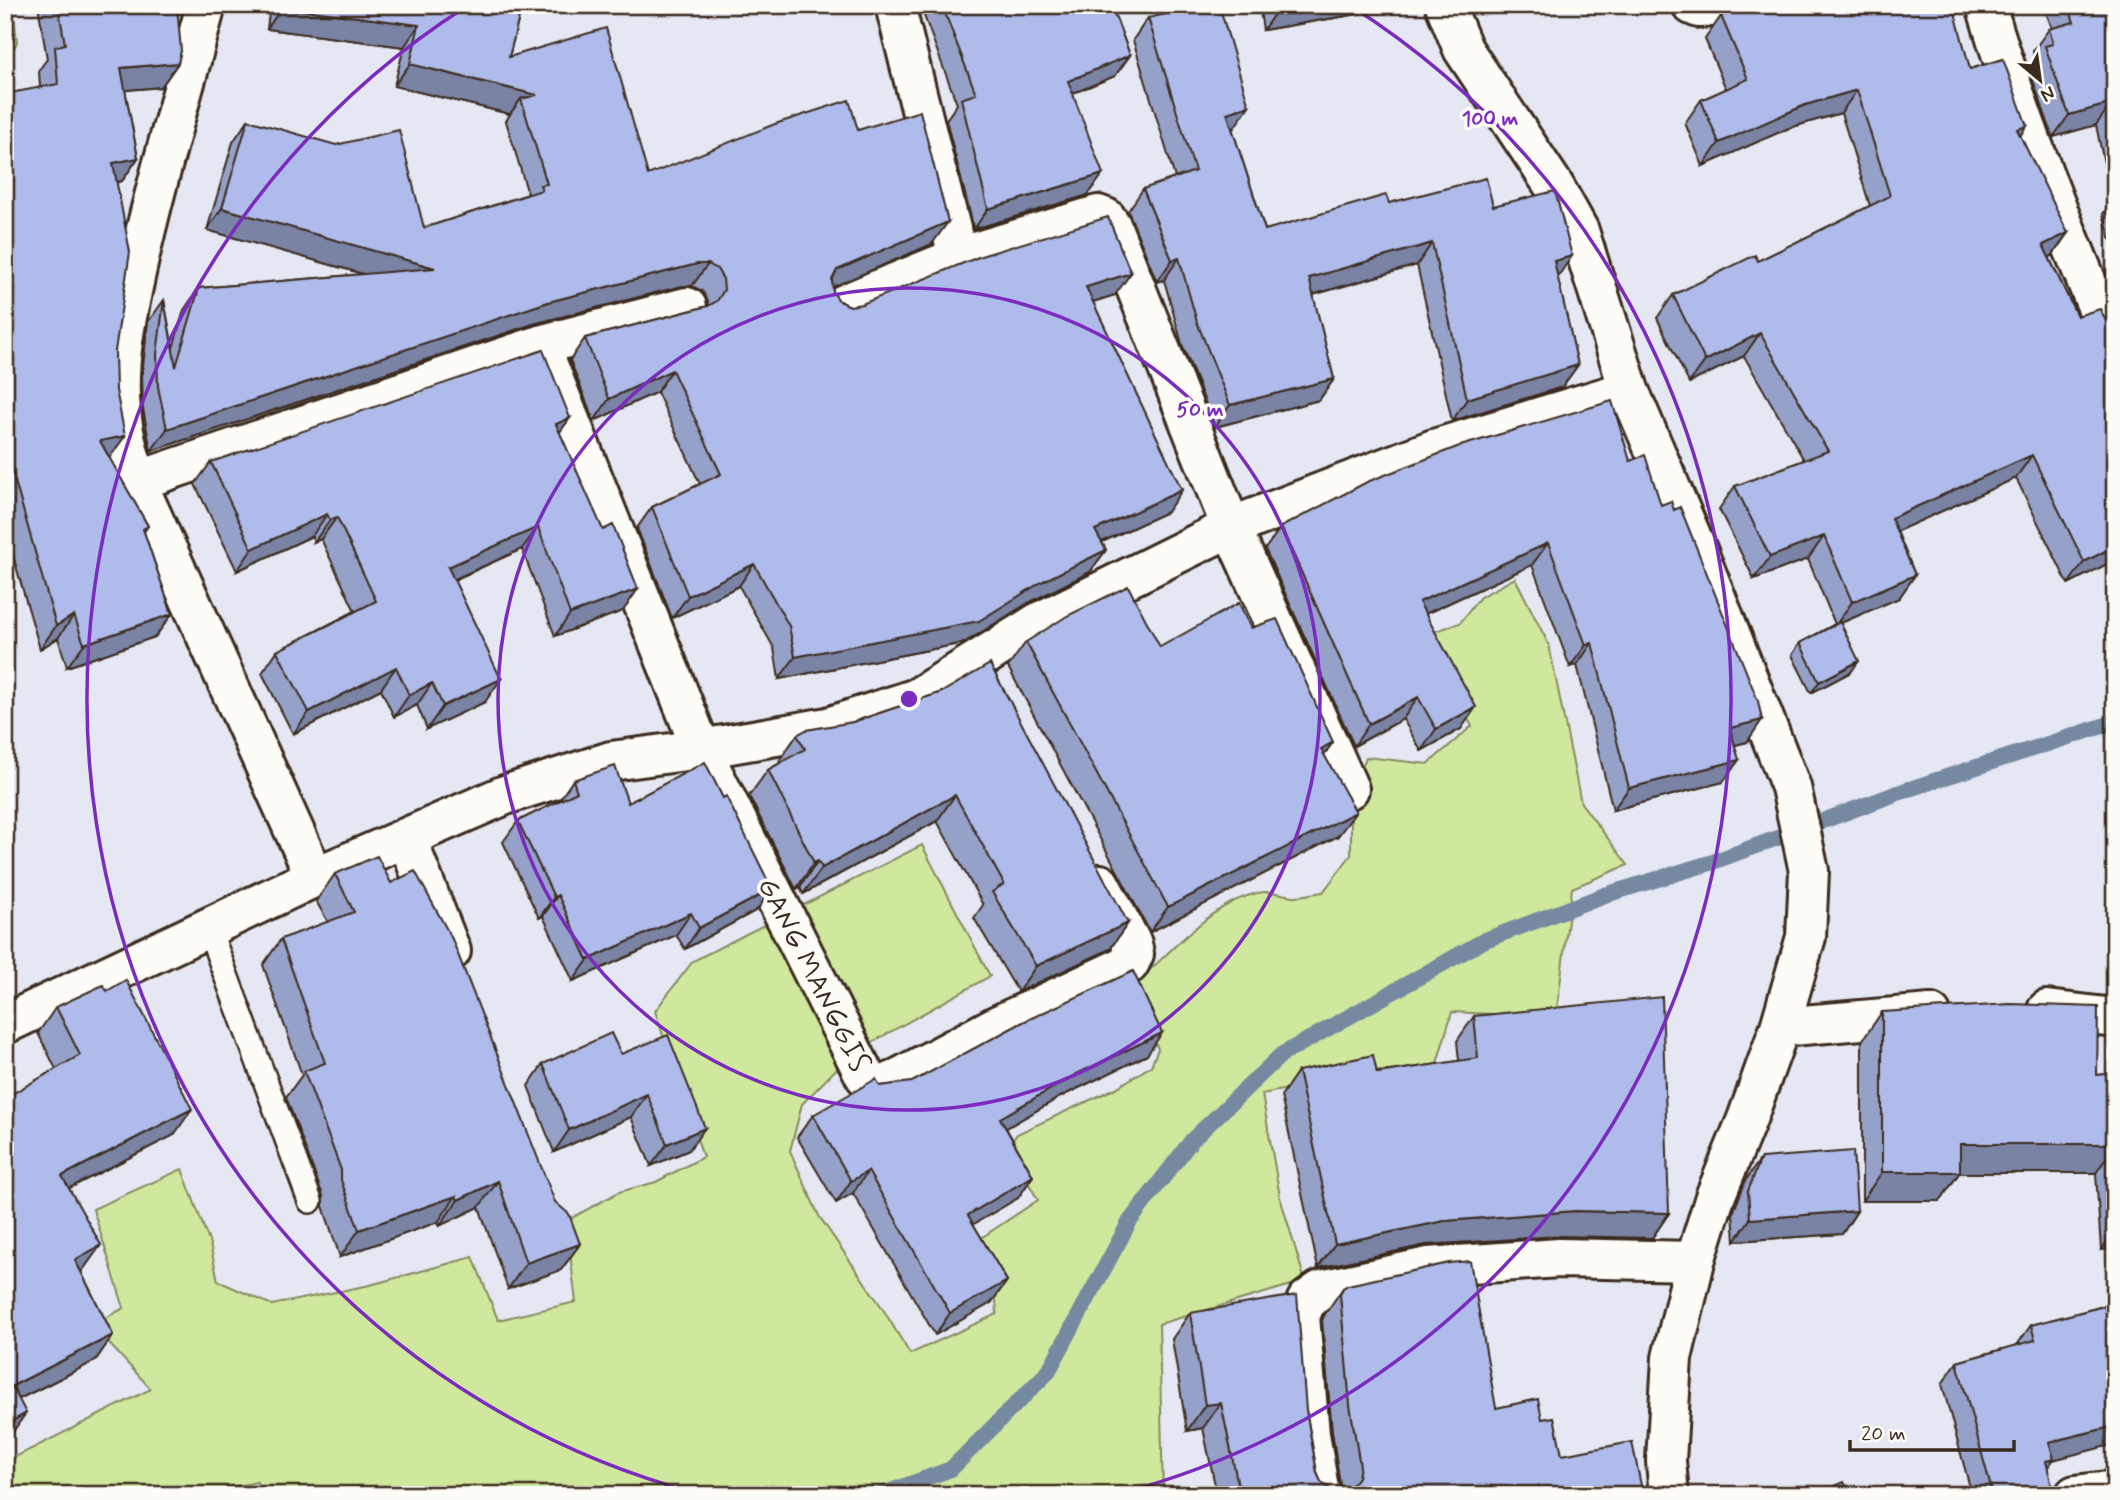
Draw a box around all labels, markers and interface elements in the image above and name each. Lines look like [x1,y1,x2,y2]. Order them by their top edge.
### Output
north arrow [2004,46,2074,116]
text: N [2036,80,2059,108]
text: 100 m [1462,105,1518,133]
text: 50 m [1177,396,1224,424]
centre of rings [897,687,921,711]
street label: GANG MANGGIS [748,872,878,1079]
scale bar [1850,1409,2015,1453]
text: 20 m [1861,1420,1906,1448]

